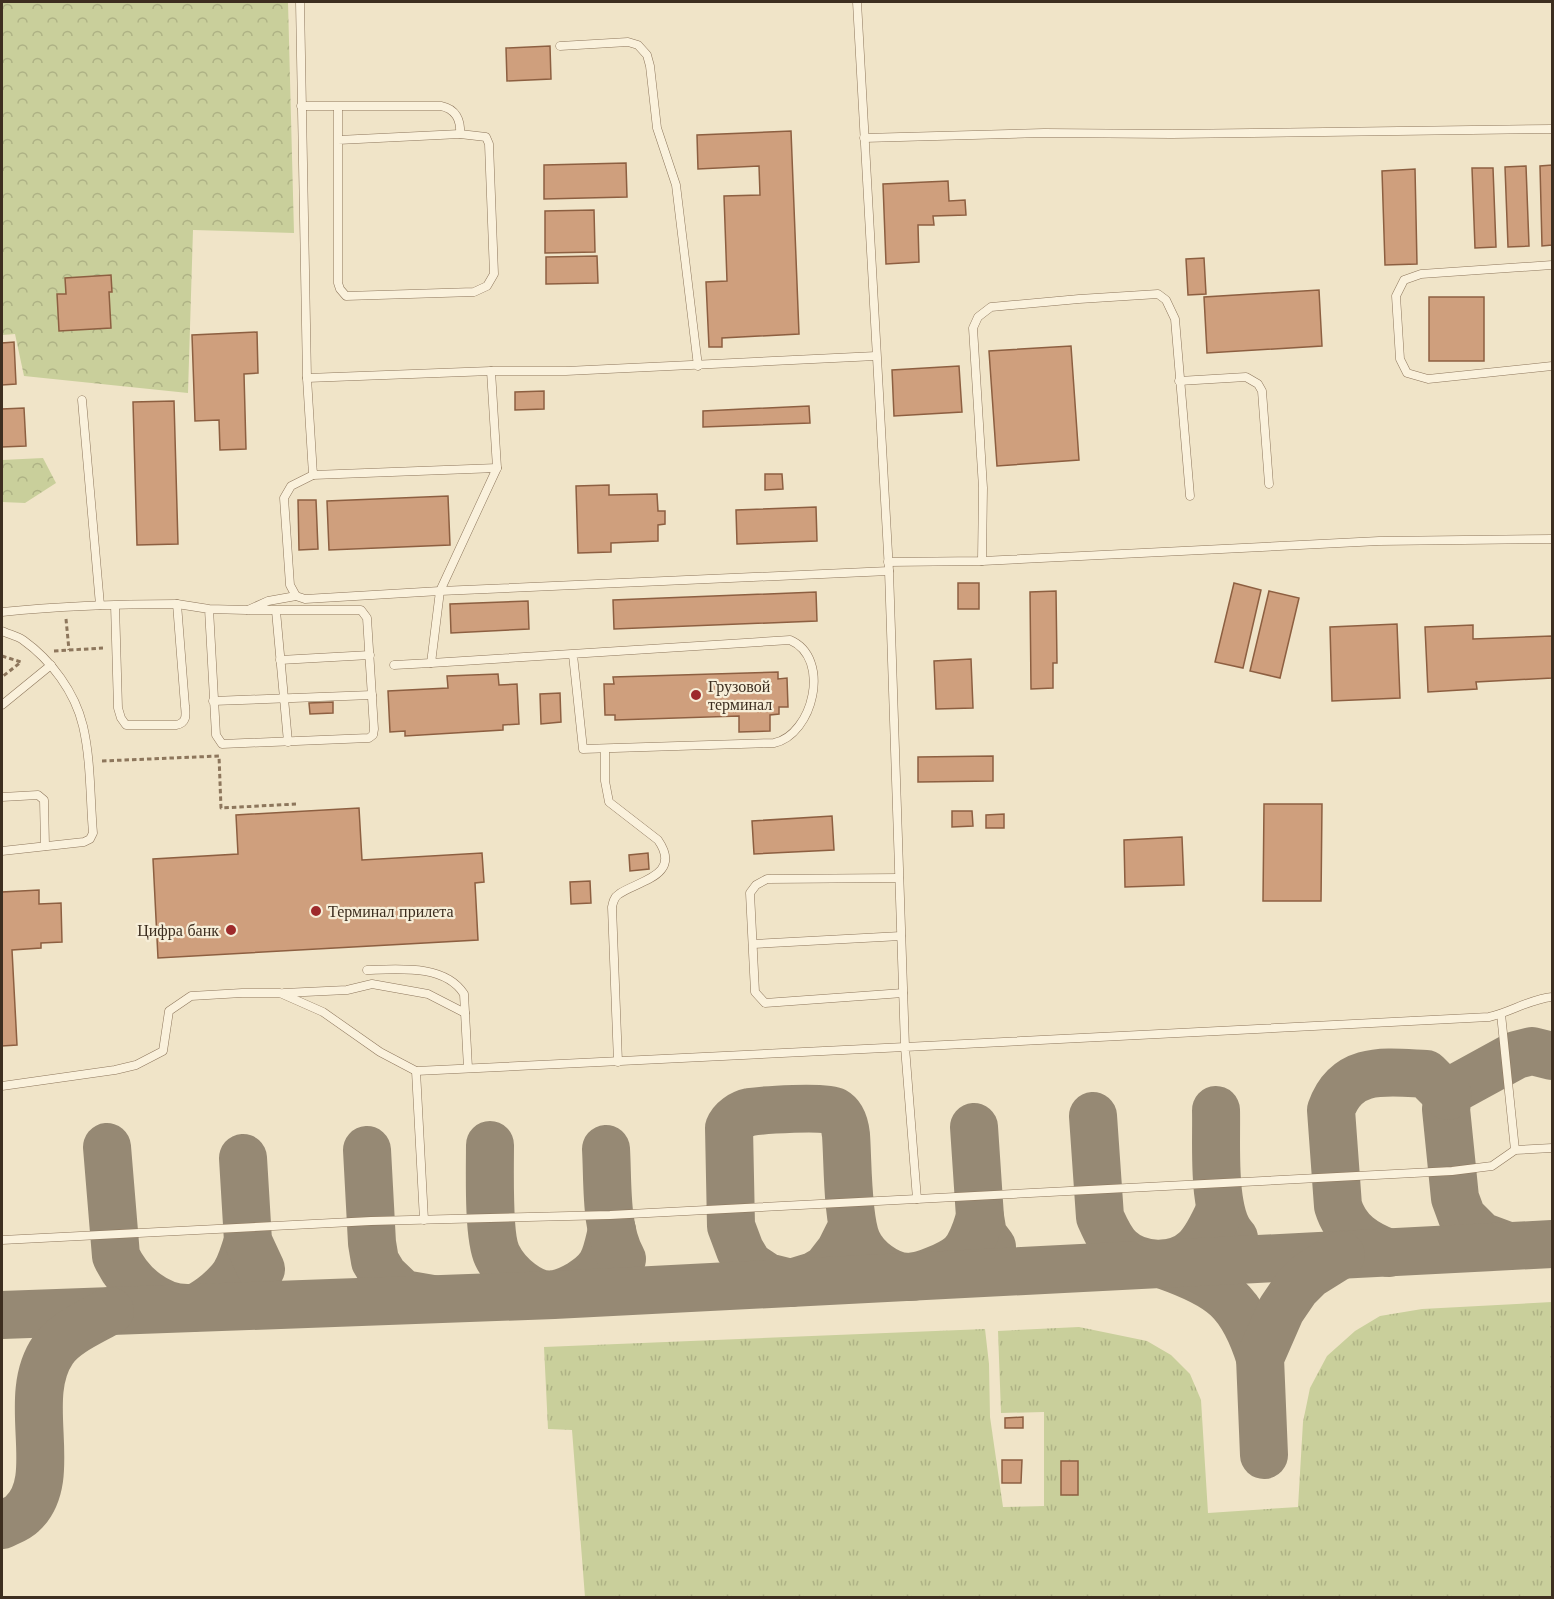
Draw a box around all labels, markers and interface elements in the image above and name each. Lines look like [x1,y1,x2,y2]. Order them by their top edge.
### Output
place label: Грузовой терминал [708,676,772,714]
marker: Грузовой терминал [689,688,703,702]
place label: Терминал прилета [328,901,454,921]
marker: Терминал прилета [309,904,323,918]
place label: Цифра банк [137,920,219,940]
marker: Цифра банк [224,923,238,937]

